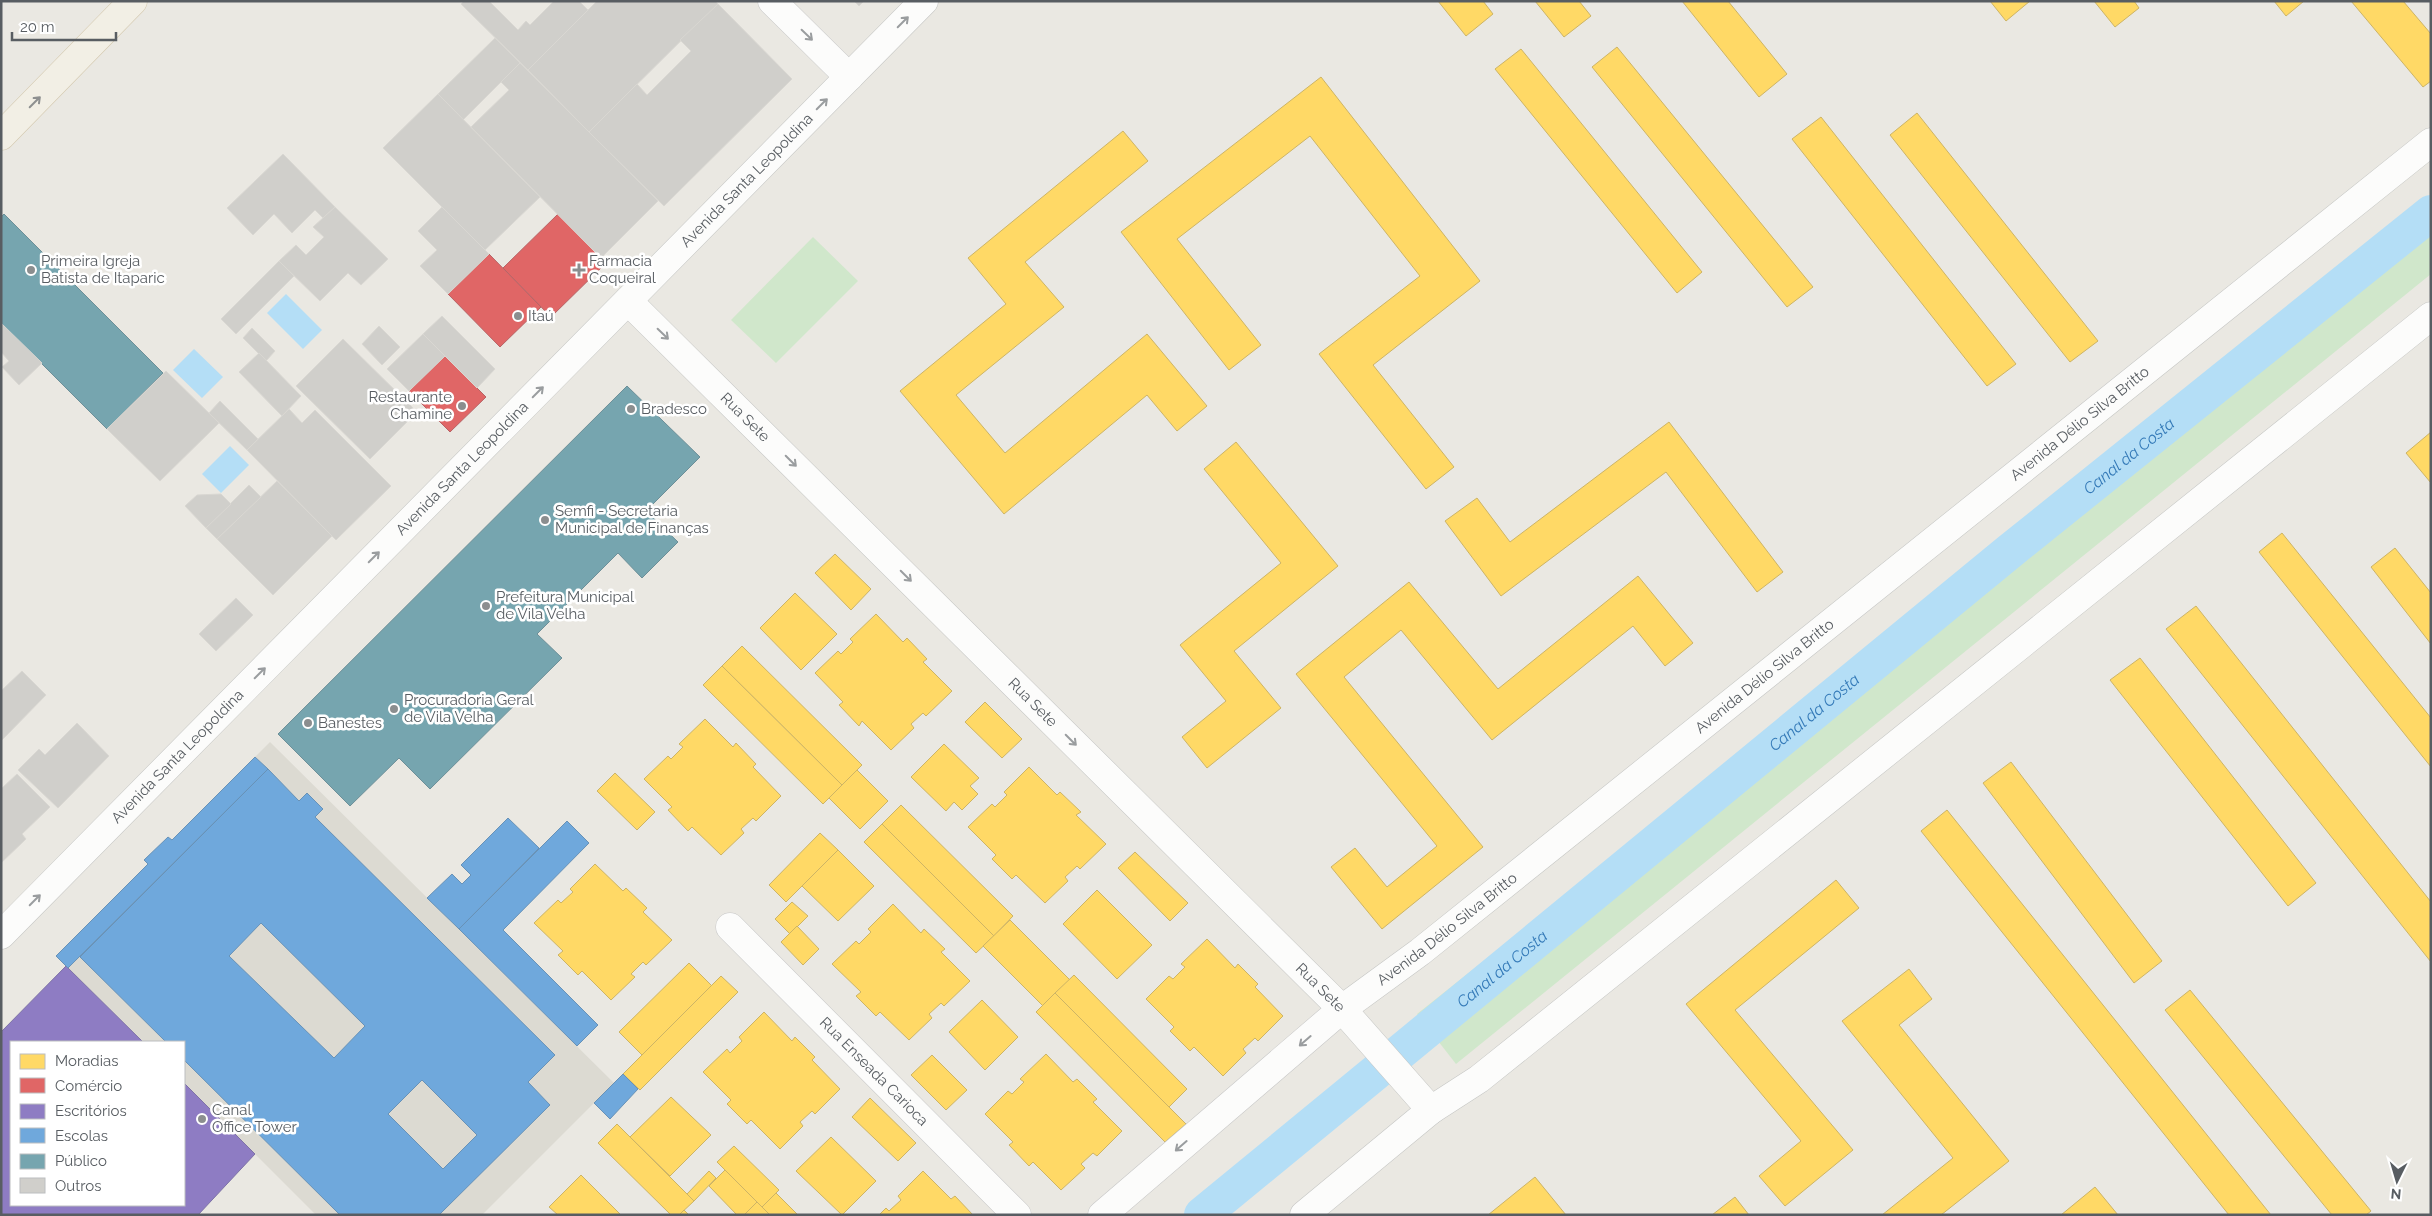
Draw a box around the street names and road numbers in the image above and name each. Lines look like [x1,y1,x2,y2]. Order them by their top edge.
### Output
street label: Avenida Santa Leopoldina [677,110,817,251]
street label: Avenida Délio Silva Britto [2007,362,2153,484]
street label: Rua Sete [717,389,774,446]
street label: Avenida Santa Leopoldina [392,398,532,539]
street label: Avenida Délio Silva Britto [1691,615,1838,737]
street label: Rua Sete [1004,674,1061,731]
street label: Avenida Santa Leopoldina [107,686,247,827]
street label: Avenida Délio Silva Britto [1374,869,1521,989]
street label: Rua Sete [1292,959,1349,1016]
street label: Rua Enseada Carioca [816,1013,932,1130]

